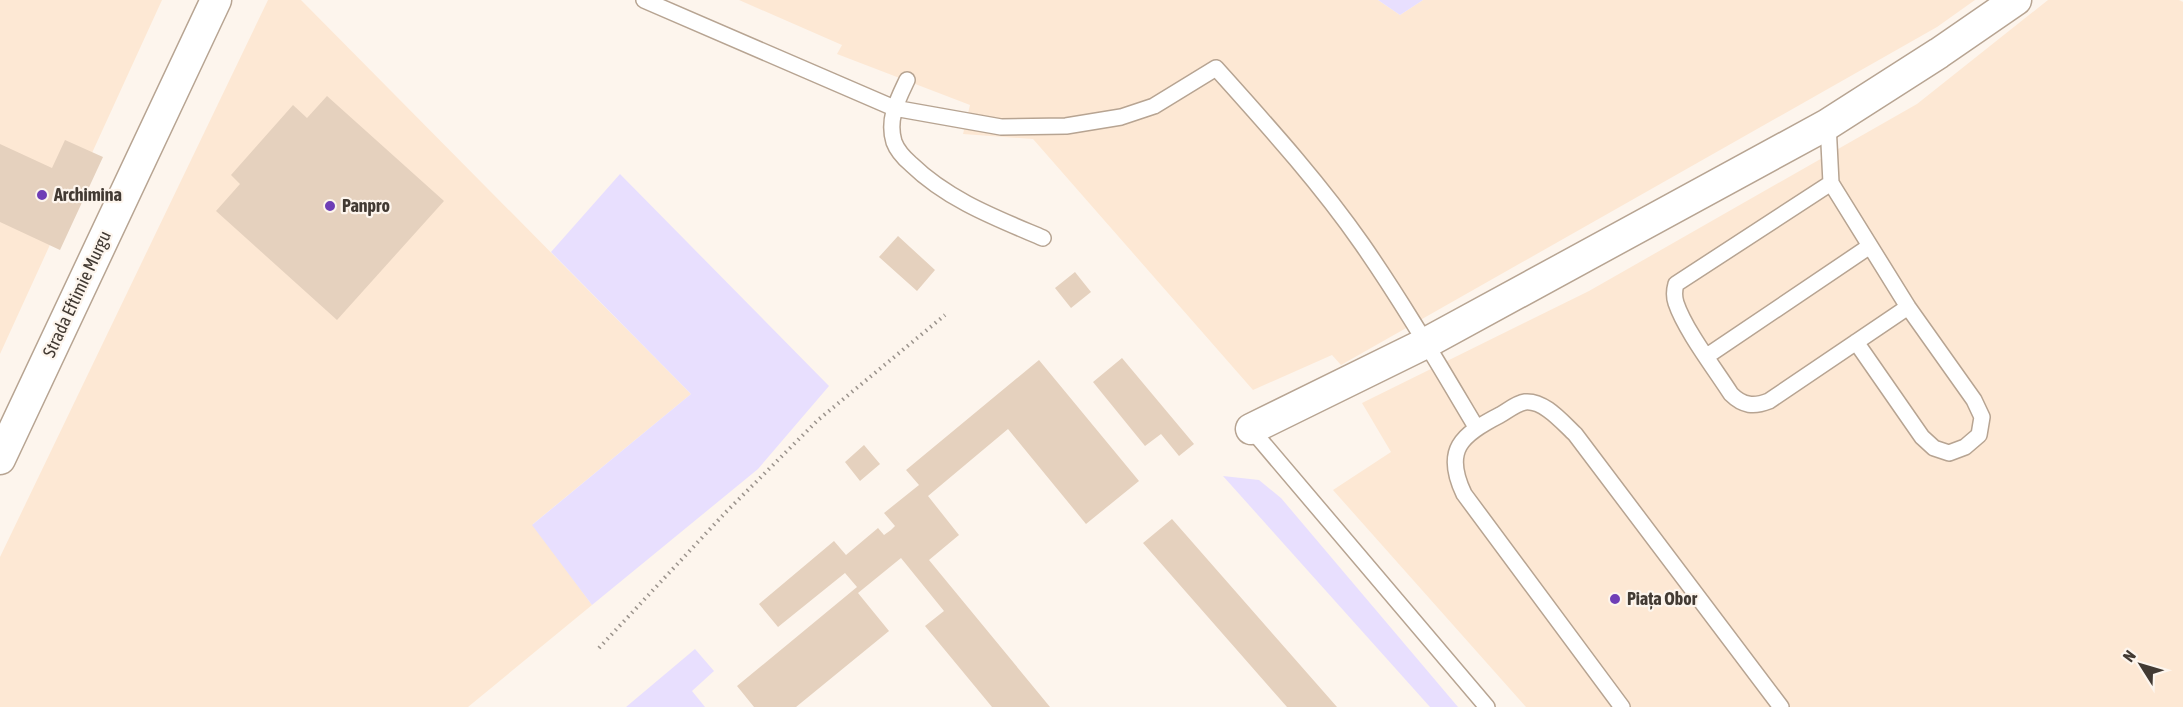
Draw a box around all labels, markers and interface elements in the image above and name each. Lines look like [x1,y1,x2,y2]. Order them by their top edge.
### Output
place label: Archimina [53,184,122,205]
marker: Archimina [35,188,49,202]
place label: Panpro [342,195,390,216]
marker: Panpro [323,199,337,213]
street label: Strada Eftimie Murgu [38,227,115,360]
place label: Piața Obor [1627,588,1698,610]
marker: Piața Obor [1608,592,1622,606]
north arrow [2111,635,2171,695]
text: N [2119,647,2139,665]

